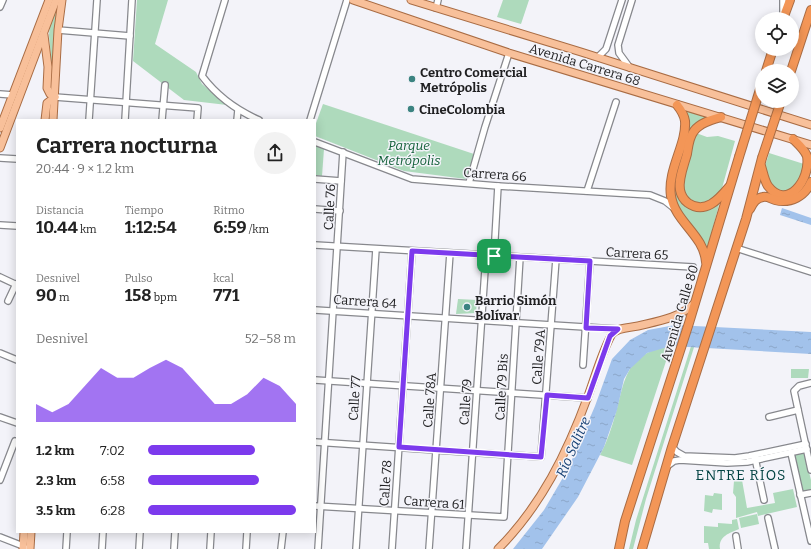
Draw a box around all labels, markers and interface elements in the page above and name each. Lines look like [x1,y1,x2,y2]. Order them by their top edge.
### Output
map controls [755,12,799,108]
button: locate [755,12,799,56]
street label: Avenida Carrera 68 [527,40,642,89]
button: layers [755,64,799,108]
place label: Centro Comercial Metrópolis [420,65,527,95]
marker: Centro Comercial Metrópolis [407,74,417,84]
place label: CineColombia [419,102,506,117]
marker: CineColombia [406,104,416,114]
text: Carrera nocturna [36,132,217,159]
button: share [254,132,296,174]
park label: Parque Metrópolis [378,138,440,168]
text: 20:44 · 9 × 1.2 km [36,161,134,176]
street label: Carrera 66 [463,165,528,184]
street label: Calle 76 [321,183,338,231]
text: Distancia [36,204,84,217]
text: Tiempo [125,204,164,217]
text: Ritmo [213,204,245,217]
text: 10.44 [36,217,78,238]
text: 1:12:54 [125,217,177,238]
text: 6:59 [213,217,247,238]
text: km [78,223,97,236]
text: /km [247,223,269,236]
pin [477,239,511,273]
street label: Carrera 65 [605,244,669,263]
icon: arrive [483,245,505,267]
street label: Avenida Calle 80 [658,263,701,363]
text: Desnivel [36,272,80,285]
text: Pulso [125,272,153,285]
text: kcal [213,272,234,285]
text: 90 [36,285,57,306]
text: 158 [125,285,152,306]
text: 771 [213,285,239,306]
text: m [57,291,70,304]
text: bpm [152,291,177,304]
street label: Carrera 64 [333,292,398,311]
place label: Barrio Simón Bolívar [475,293,557,323]
marker: Barrio Simón Bolívar [462,302,472,312]
street label: Calle 79A [529,328,548,385]
text: Desnivel [36,331,88,346]
text: 52–58 m [245,331,296,346]
street label: Calle 79 Bis [492,353,511,421]
street label: Calle 78A [420,371,439,428]
street label: Calle 77 [345,374,364,421]
street label: Calle 79 [456,378,475,426]
water label: Río Salitre [553,414,594,480]
text: 1.2 km [36,443,74,458]
text: 7:02 [100,443,125,458]
street label: Calle 78 [376,459,395,507]
district label: ENTRE RÍOS [696,466,786,484]
text: 2.3 km [36,473,76,488]
text: 6:58 [100,473,125,488]
street label: Carrera 61 [403,493,466,512]
text: 3.5 km [36,503,75,518]
text: 6:28 [100,503,125,518]

